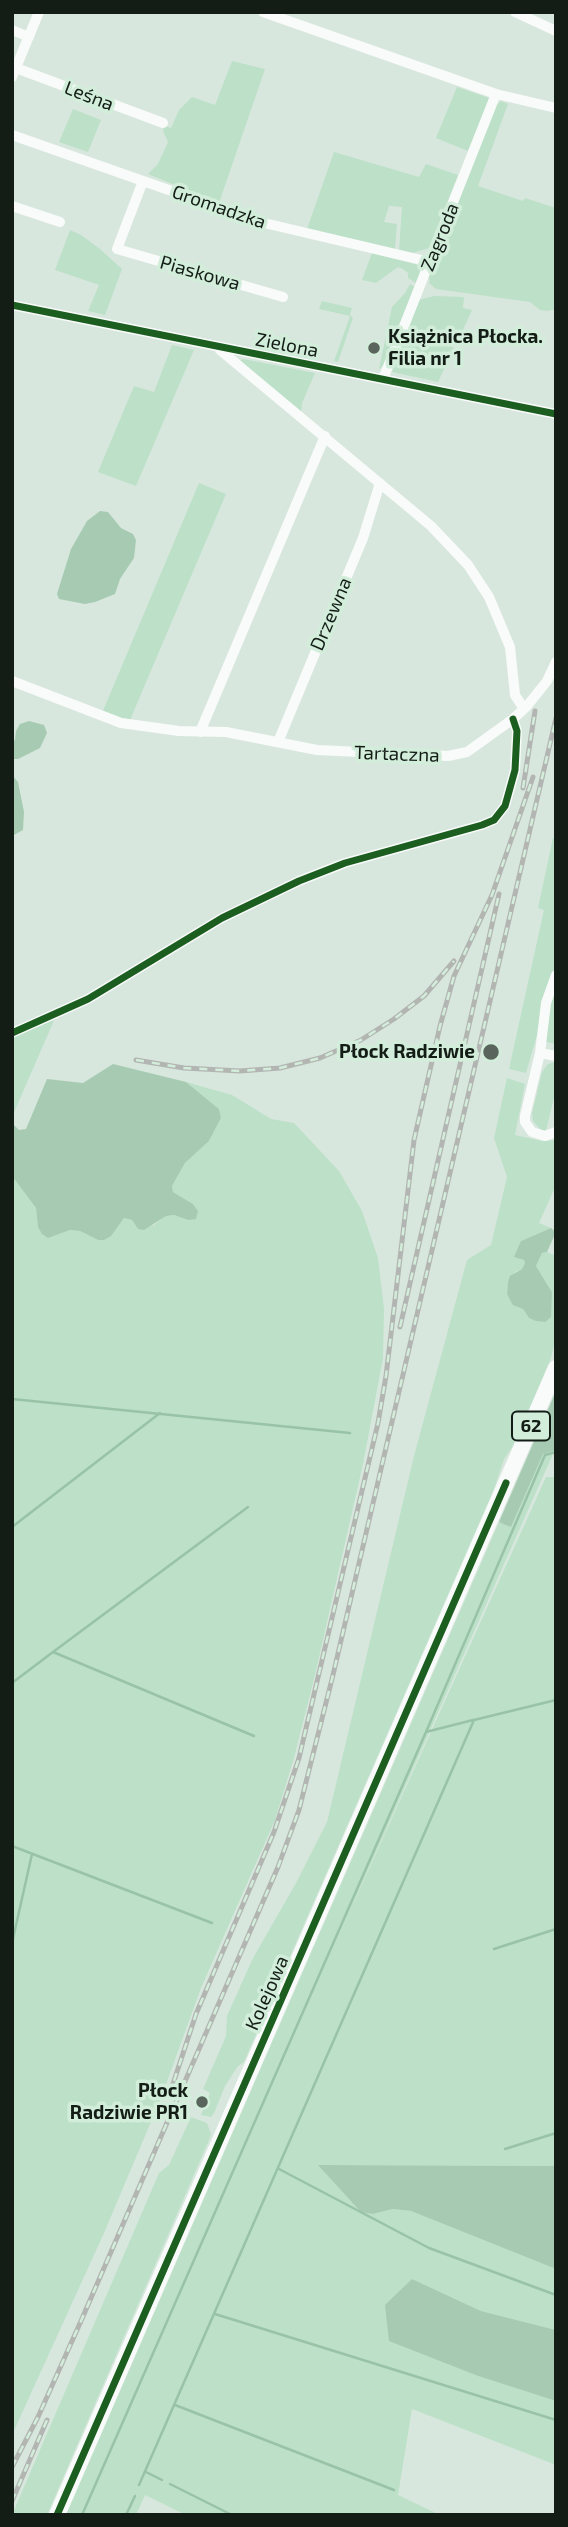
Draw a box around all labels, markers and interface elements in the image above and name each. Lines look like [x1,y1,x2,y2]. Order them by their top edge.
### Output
street label: Leśna [61,76,117,116]
street label: Gromadzka [169,180,269,234]
street label: Zagroda [416,200,464,274]
street label: Piaskowa [157,251,243,295]
place label: Książnica Płocka. Filia nr 1 [388,326,543,370]
street label: Zielona [254,328,320,362]
marker: Książnica Płocka. Filia nr 1 [366,340,382,356]
street label: Drzewna [305,574,357,654]
street label: Tartaczna [354,741,440,767]
place label: Płock Radziwie [339,1041,475,1063]
marker: Płock Radziwie [481,1042,501,1062]
road number: 62 [512,1412,550,1441]
street label: Kolejowa [240,1952,294,2034]
place label: Płock Radziwie PR1 [70,2080,188,2124]
marker: Płock Radziwie PR1 [194,2094,210,2110]

